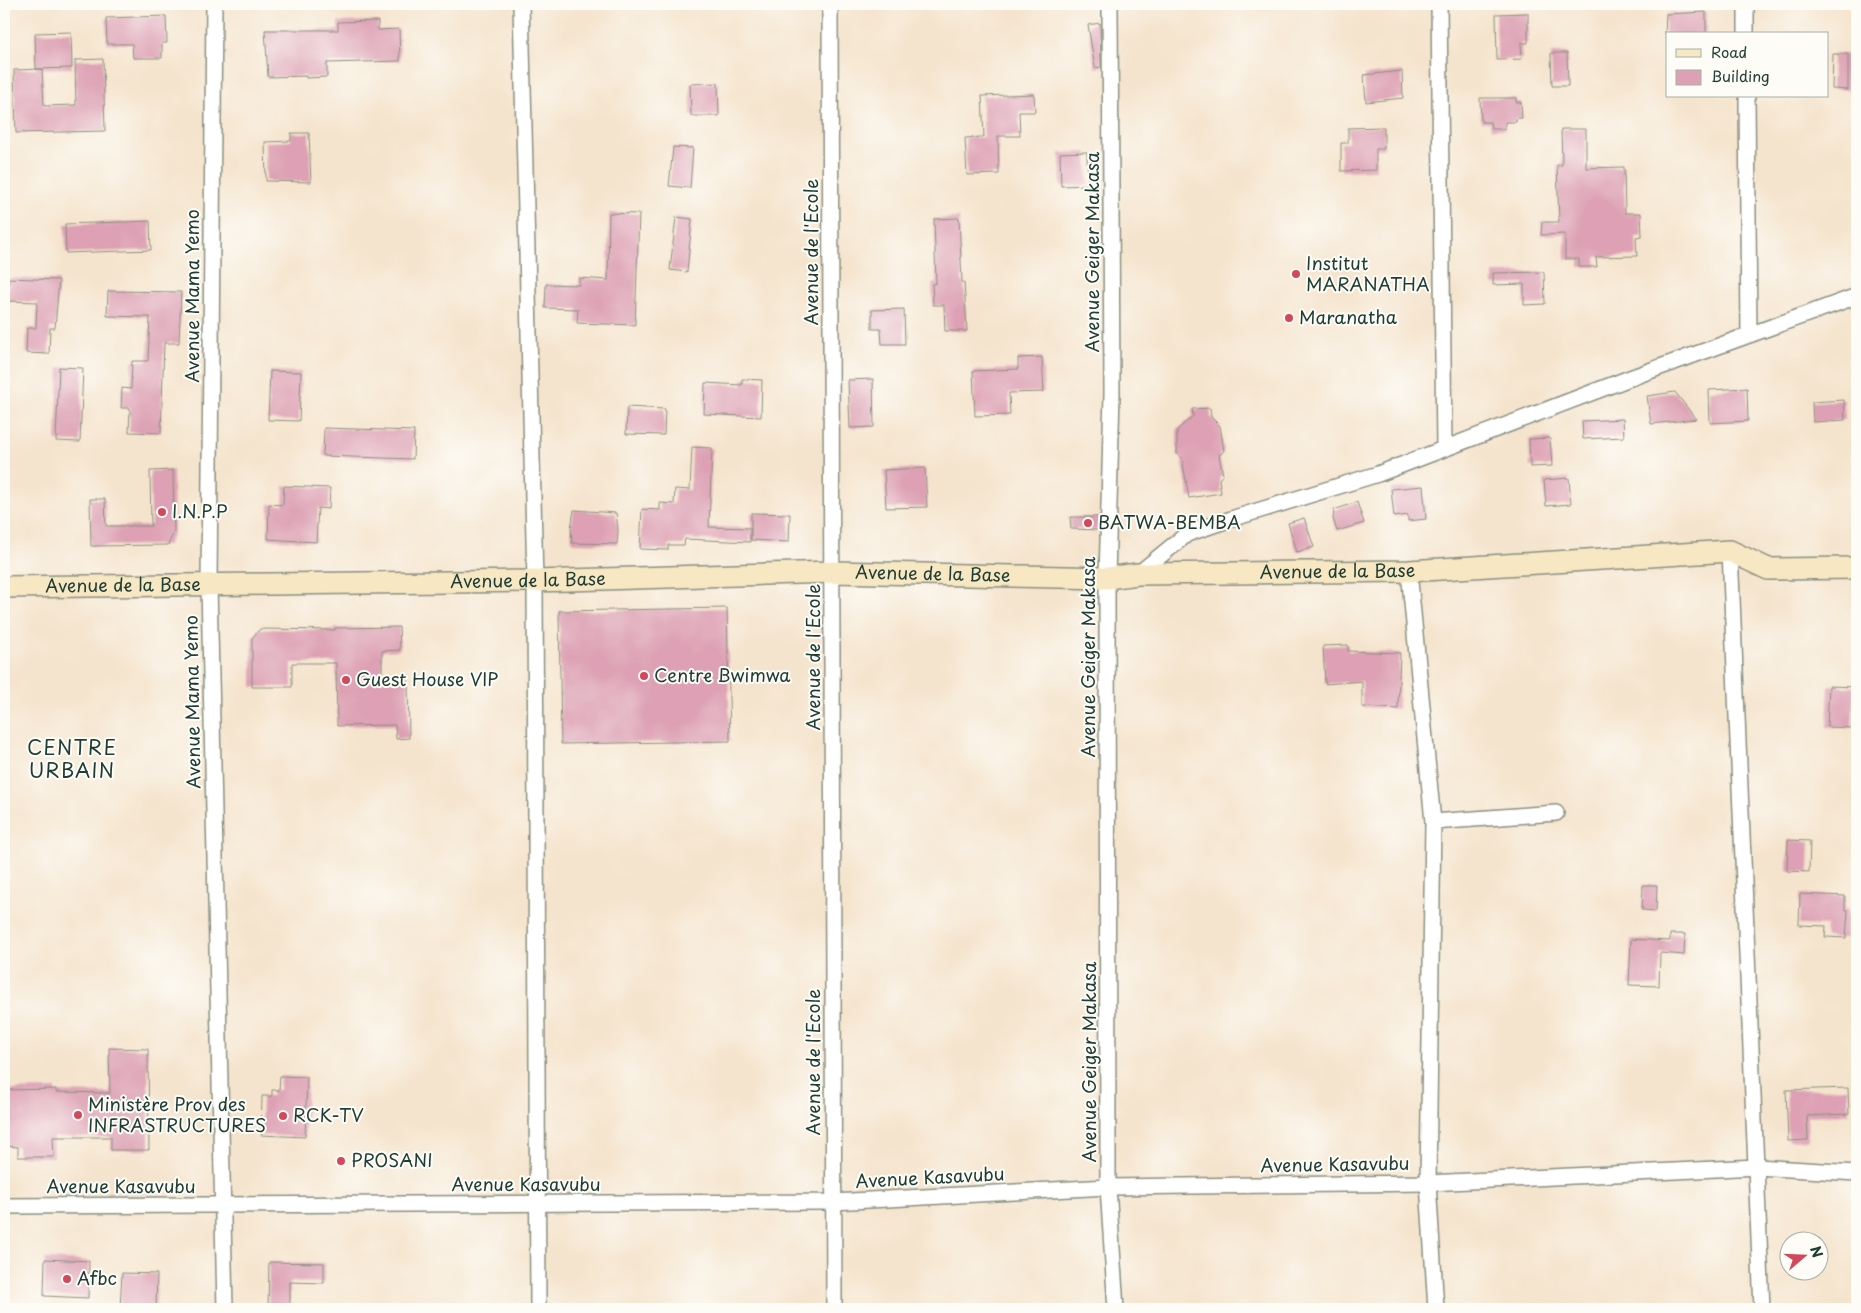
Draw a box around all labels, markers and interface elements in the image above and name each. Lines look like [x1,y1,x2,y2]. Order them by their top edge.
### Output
legend [1666,32,1828,98]
text: Road [1711,40,1747,63]
text: Building [1711,64,1770,87]
street label: Avenue Geiger Makasa [1078,151,1105,352]
street label: Avenue de l'Ecole [797,179,824,325]
street label: Avenue Mama Yemo [178,209,205,383]
place label: Institut MARANATHA [1306,249,1430,297]
marker: Institut MARANATHA [1290,268,1302,280]
place label: Maranatha [1299,303,1398,330]
marker: Maranatha [1283,312,1295,324]
place label: I.N.P.P [172,497,228,524]
marker: I.N.P.P [156,506,168,518]
place label: BATWA-BEMBA [1098,508,1241,535]
marker: BATWA-BEMBA [1082,517,1094,529]
street label: Avenue Geiger Makasa [1074,556,1101,757]
street label: Avenue de la Base [1260,556,1416,585]
street label: Avenue de la Base [855,557,1011,588]
street label: Avenue de la Base [450,564,606,594]
street label: Avenue de la Base [45,570,201,599]
street label: Avenue de l'Ecole [799,584,826,730]
street label: Avenue Mama Yemo [176,615,207,789]
place label: Centre Bwimwa [654,661,791,688]
place label: Guest House VIP [356,665,498,692]
marker: Centre Bwimwa [638,670,650,682]
marker: Guest House VIP [340,674,352,686]
district label: CENTRE URBAIN [27,732,117,785]
street label: Avenue Geiger Makasa [1075,961,1102,1162]
street label: Avenue de l'Ecole [799,989,826,1135]
place label: Ministère Prov des INFRASTRUCTURES [88,1090,266,1138]
place label: RCK-TV [293,1101,364,1128]
marker: Ministère Prov des INFRASTRUCTURES [72,1109,84,1121]
marker: RCK-TV [277,1110,289,1122]
place label: PROSANI [351,1146,433,1173]
street label: Avenue Kasavubu [1260,1149,1410,1178]
marker: PROSANI [335,1155,347,1167]
street label: Avenue Kasavubu [855,1159,1005,1194]
street label: Avenue Kasavubu [451,1170,601,1197]
street label: Avenue Kasavubu [46,1172,196,1199]
north arrow [1778,1230,1828,1280]
text: N [1805,1243,1828,1260]
place label: Afbc [77,1264,117,1291]
marker: Afbc [61,1273,73,1285]

